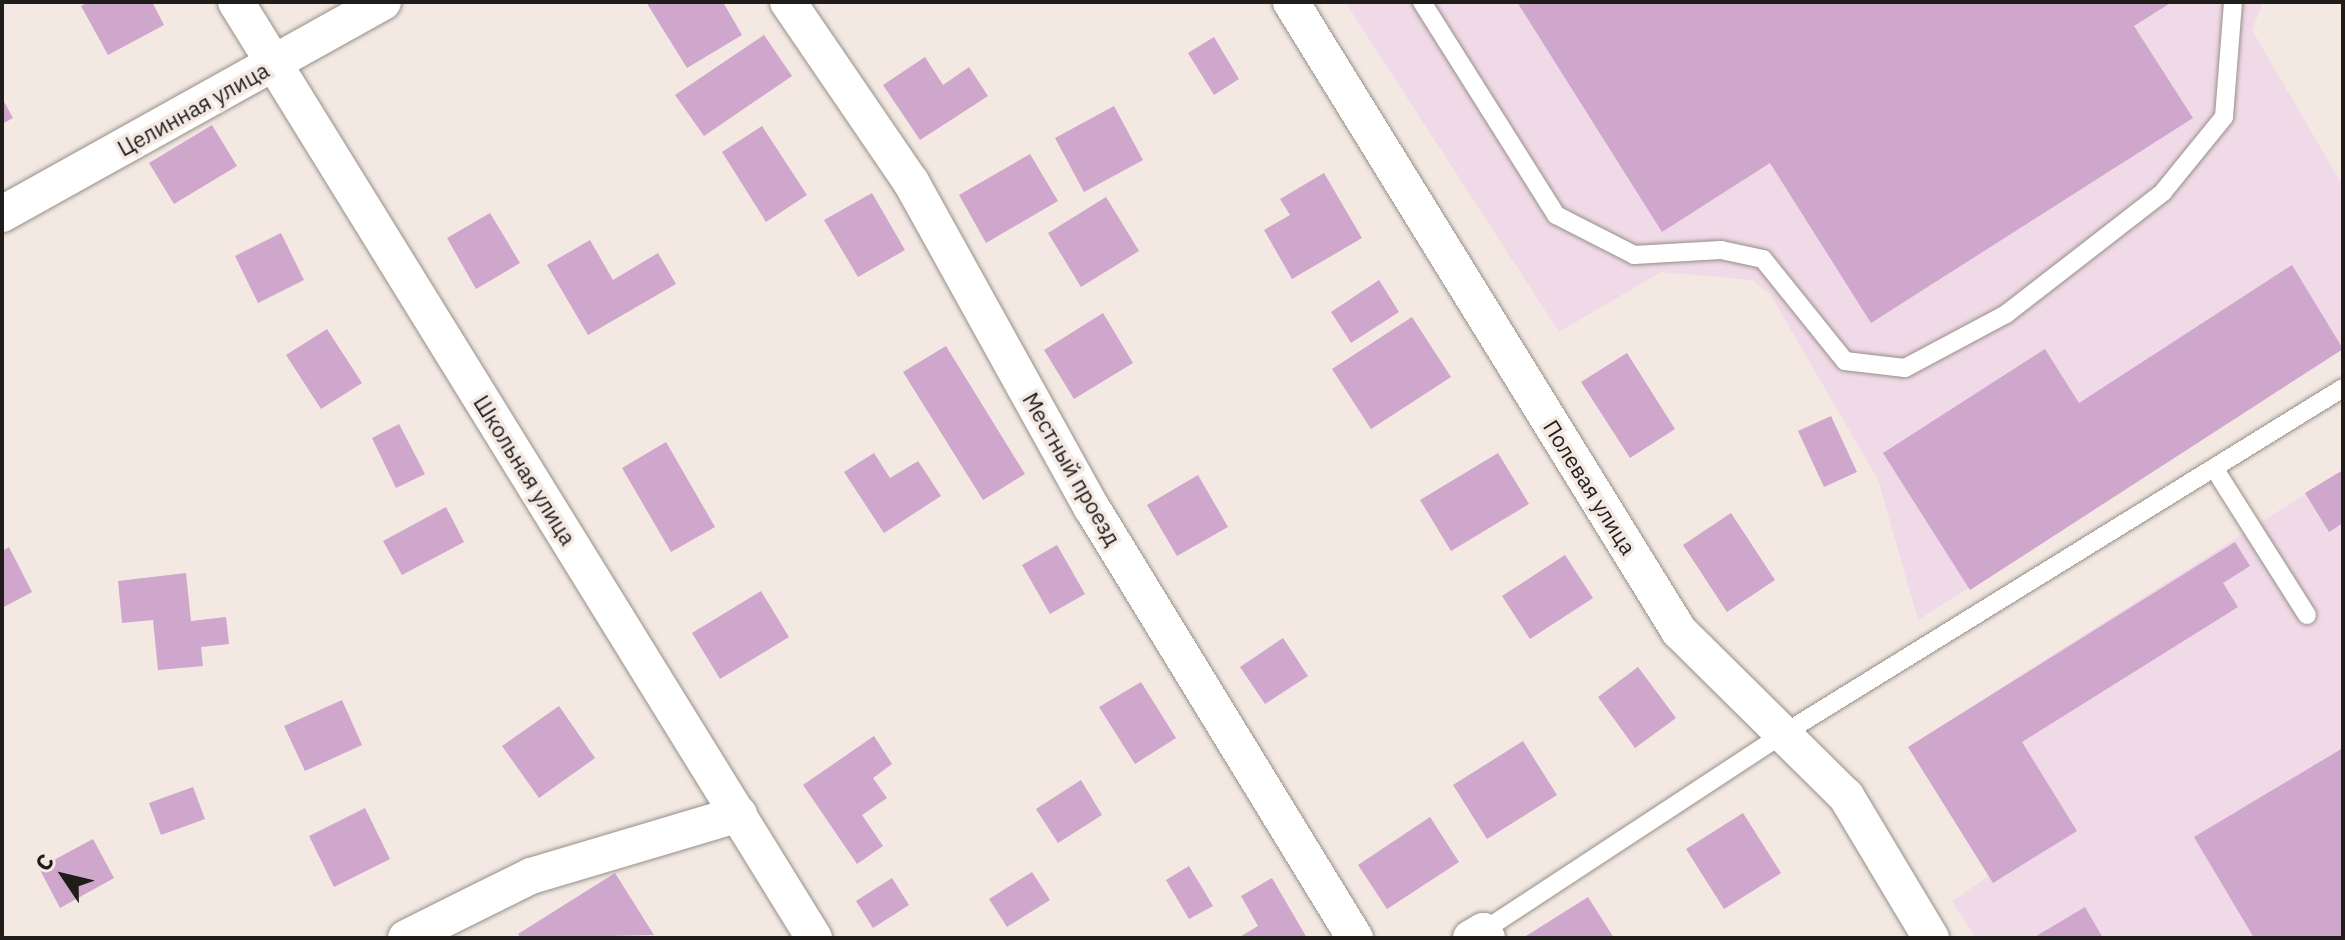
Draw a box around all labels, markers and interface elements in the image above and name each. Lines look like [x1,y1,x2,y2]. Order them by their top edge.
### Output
street label: Целинная улица [113,57,273,161]
street label: Местный проезд [1017,388,1127,550]
street label: Школьная улица [468,390,582,550]
street label: Полевая улица [1538,415,1642,559]
north arrow [24,836,104,916]
text: С [28,848,60,876]

